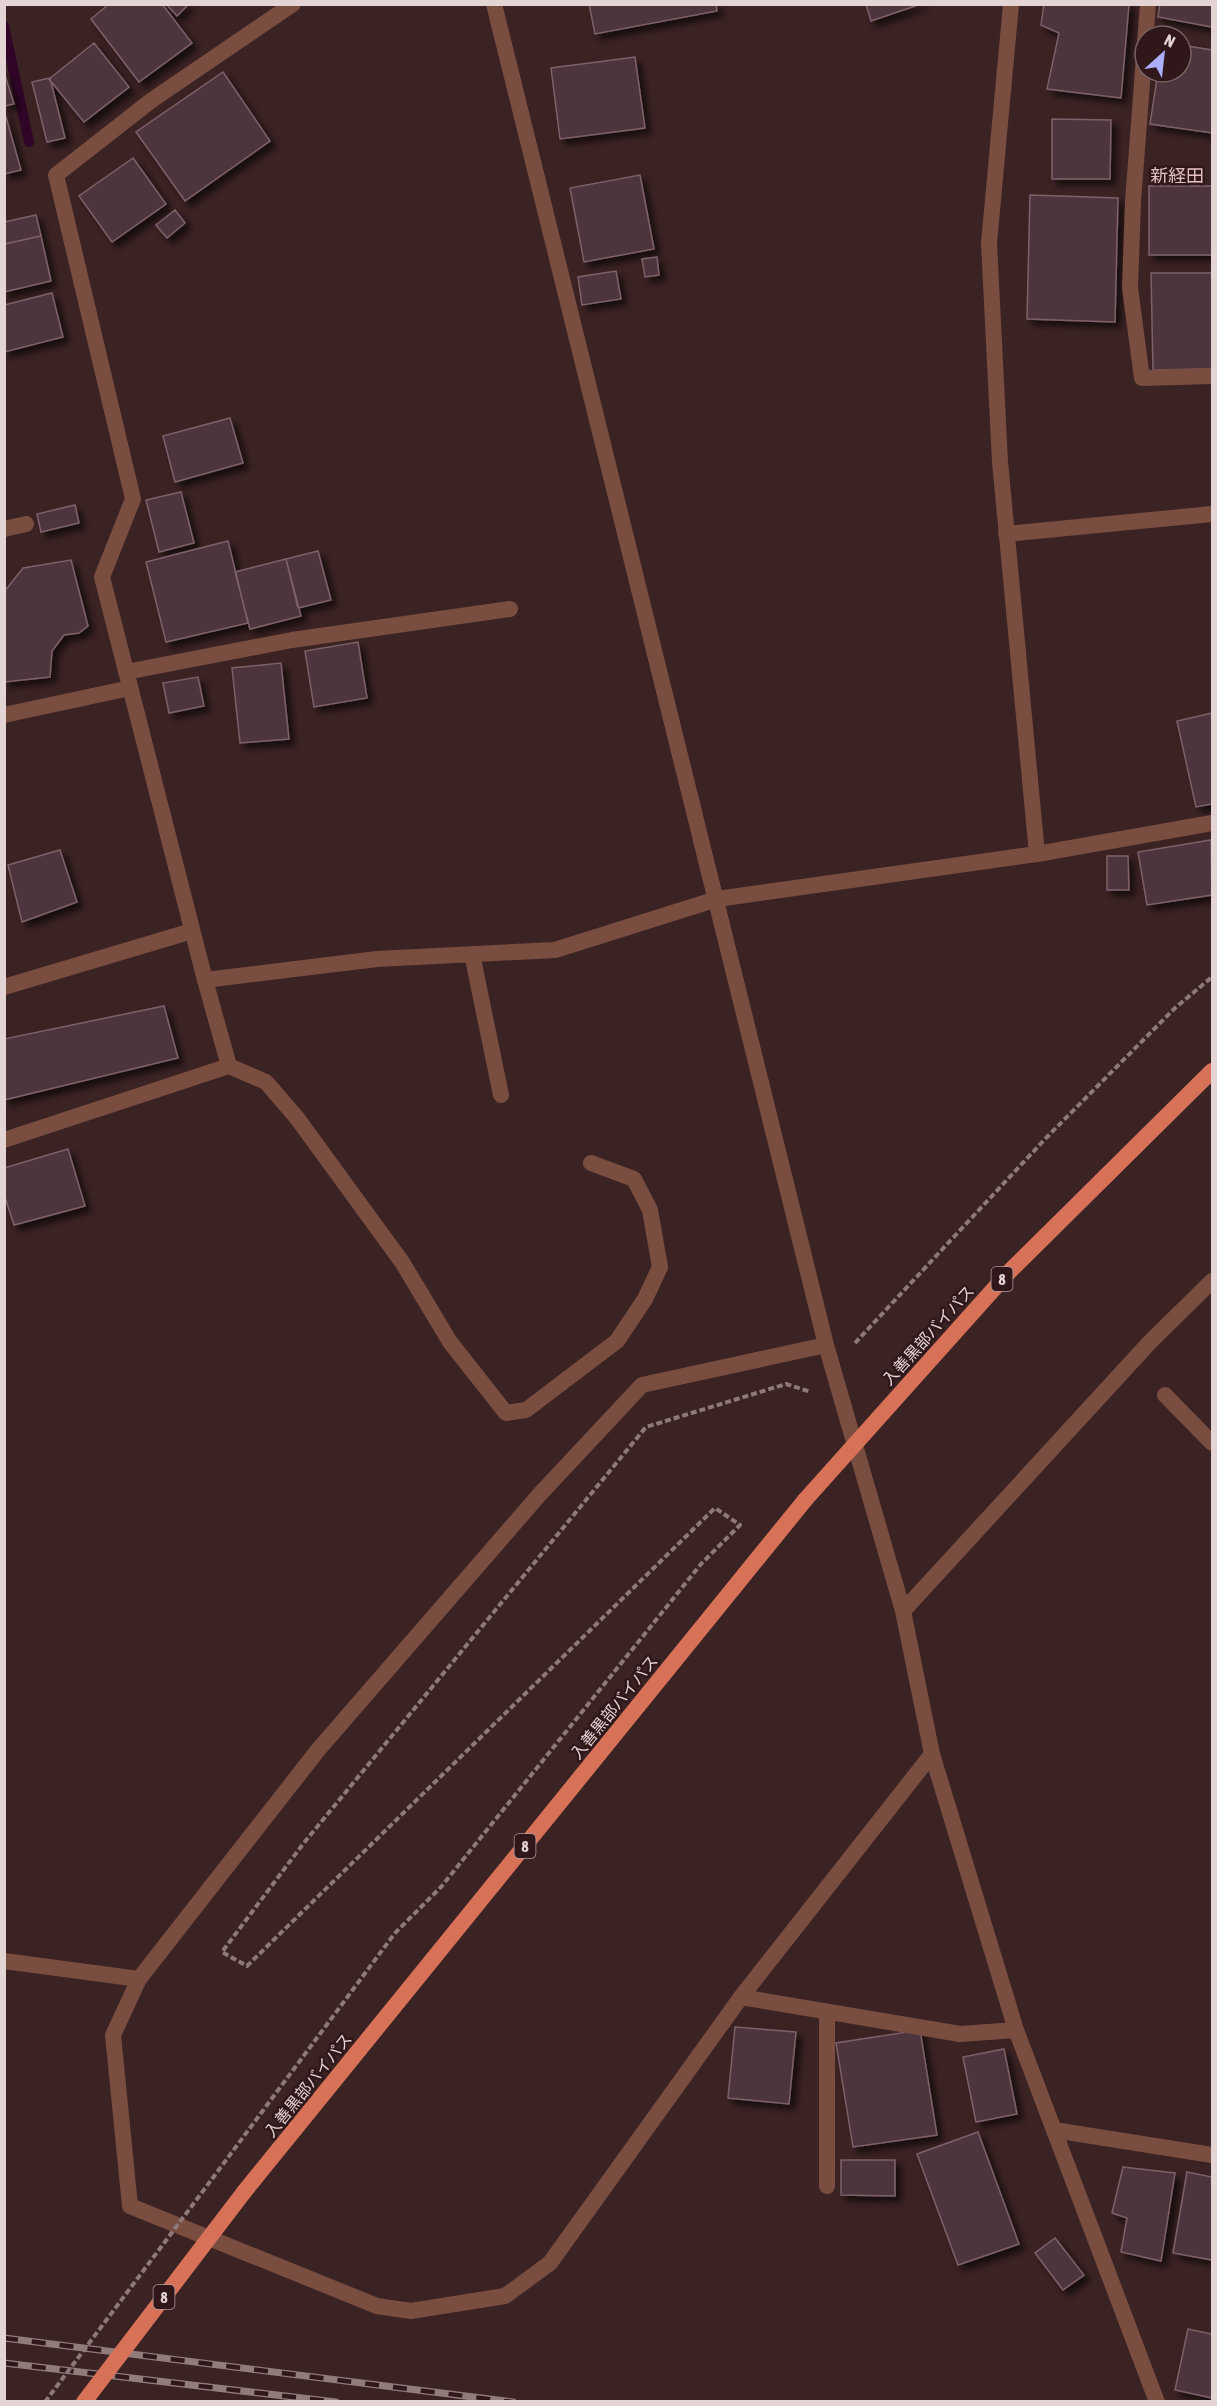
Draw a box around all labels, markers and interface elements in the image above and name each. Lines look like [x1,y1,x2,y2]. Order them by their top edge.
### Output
north arrow [1133,24,1193,84]
text: N [1162,30,1178,51]
district label: 新経田 [1150,165,1204,186]
road number: 8 [992,1267,1012,1291]
street label: 入善黒部バイパス [879,1282,977,1388]
street label: 入善黒部バイパス [567,1652,661,1762]
road number: 8 [514,1834,536,1858]
street label: 入善黒部バイパス [261,2030,355,2140]
road number: 8 [154,2285,174,2309]

